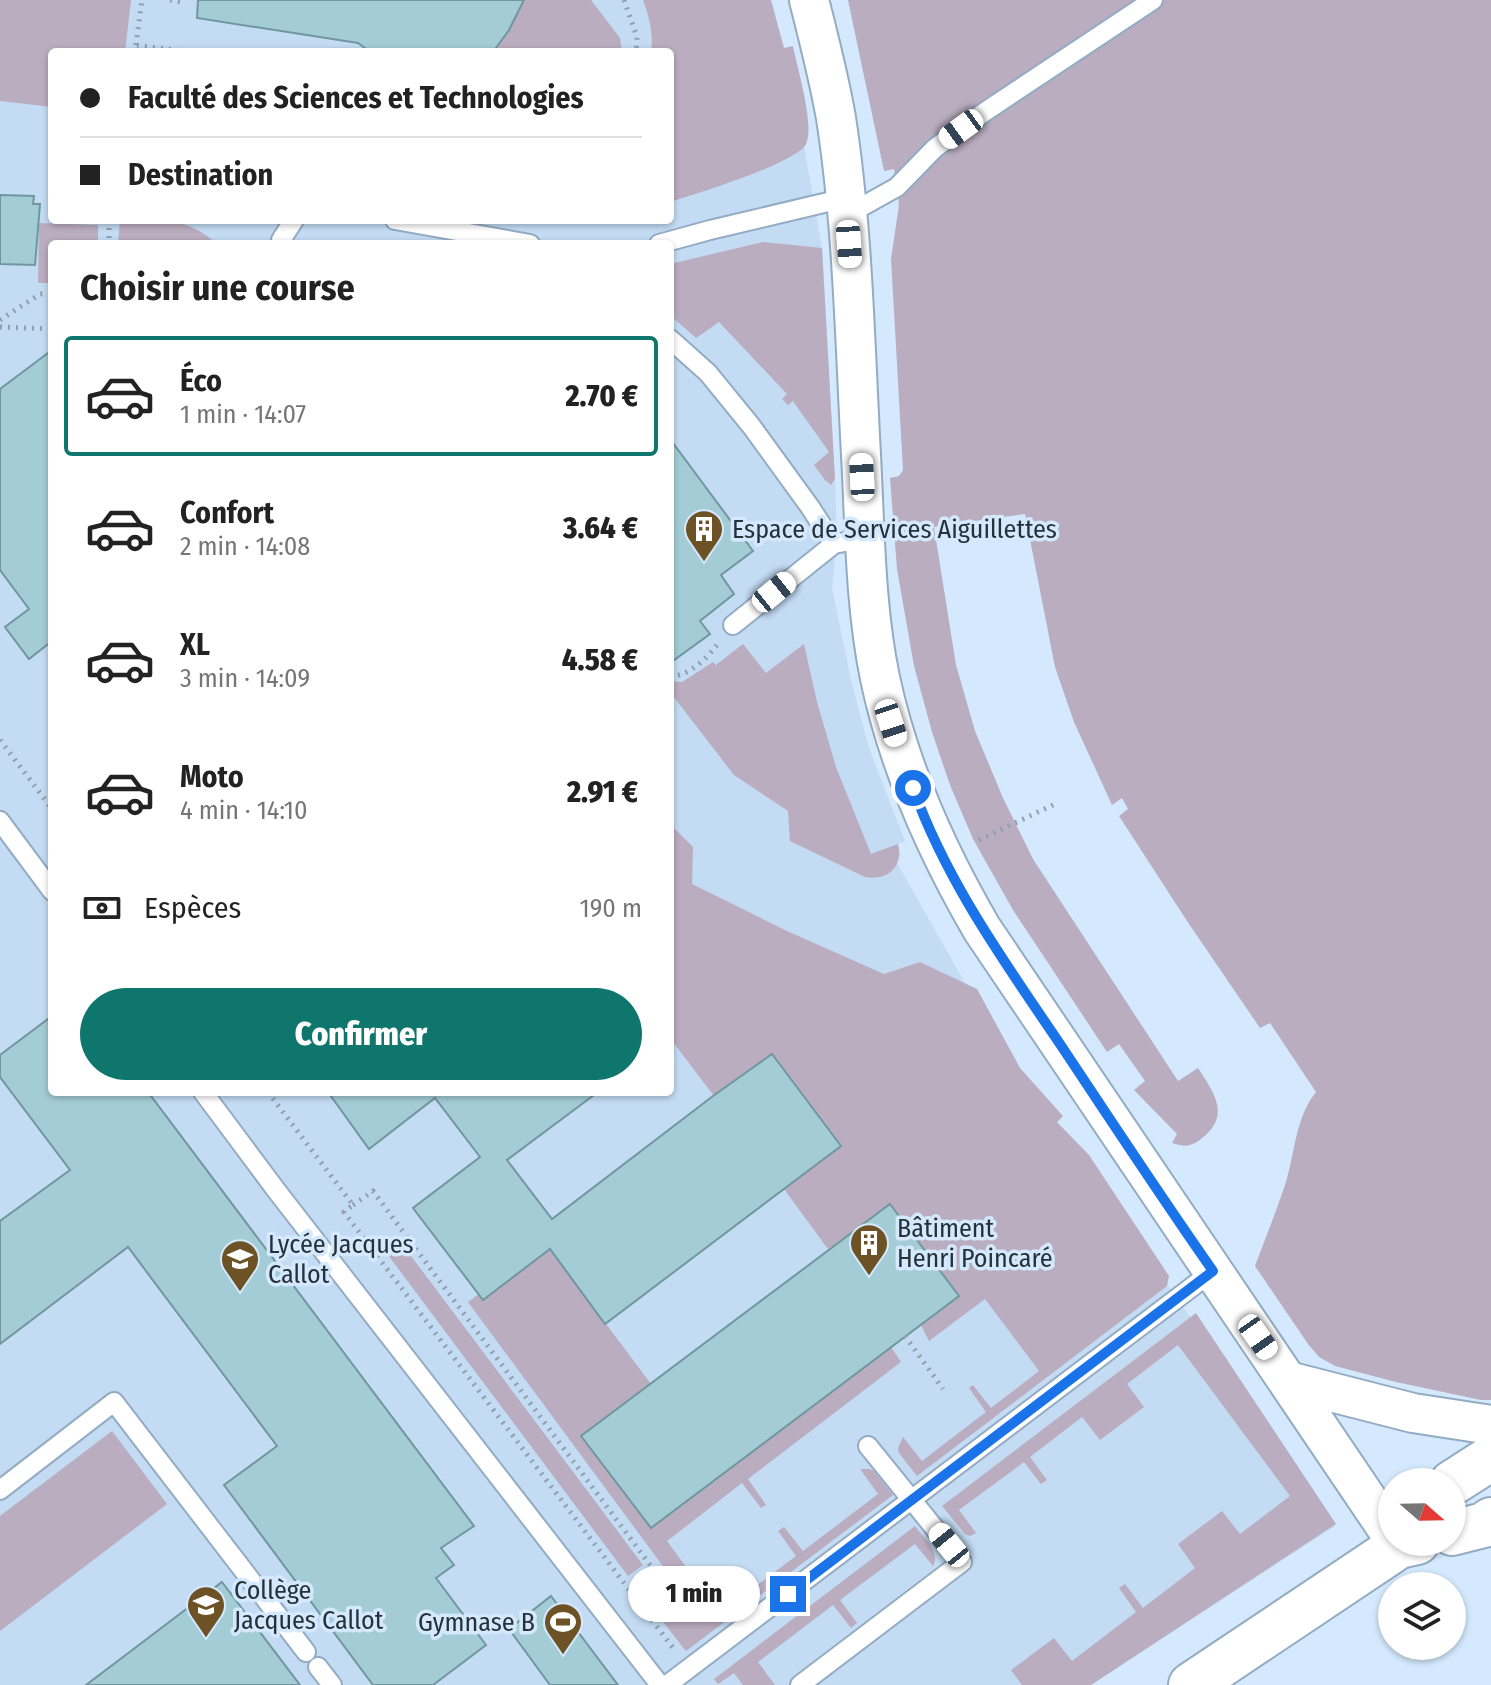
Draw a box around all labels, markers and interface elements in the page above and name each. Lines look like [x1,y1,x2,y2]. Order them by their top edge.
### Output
text: Faculté des Sciences et Technologies [128,80,584,116]
car [935,105,987,153]
text: Destination [128,157,273,193]
car [835,219,863,269]
text: Choisir une course [80,266,355,310]
icon: car [84,360,156,432]
text: Éco [180,363,222,399]
text: 2.70 € [565,378,638,414]
text: 1 min · 14:07 [180,399,306,430]
car [849,452,875,502]
icon: car [84,492,156,564]
text: Confort [180,495,274,531]
building icon: Espace de Services Aiguillettes [683,508,725,563]
text: 3.64 € [563,510,638,546]
place label: Espace de Services Aiguillettes [732,514,1057,545]
text: 2 min · 14:08 [180,531,310,562]
car [748,568,800,616]
icon: car [84,624,156,696]
text: XL [180,627,210,663]
text: 4.58 € [562,642,638,678]
text: 3 min · 14:09 [180,663,310,694]
car [872,696,910,750]
icon: car [84,756,156,828]
text: Moto [180,759,244,795]
route start [895,770,931,806]
text: 2.91 € [567,774,638,810]
text: 4 min · 14:10 [180,795,308,826]
icon: cash [80,886,124,930]
text: Espèces [144,890,241,926]
text: 190 m [580,893,642,924]
button: Confirmer [80,988,642,1080]
place label: Bâtiment Henri Poincaré [897,1213,1053,1274]
building icon: Bâtiment Henri Poincaré [848,1222,890,1277]
place label: Lycée Jacques Callot [268,1229,414,1290]
school or university icon: Lycée Jacques Callot [219,1238,261,1293]
car [1234,1310,1282,1364]
north arrow [1378,1468,1466,1556]
map controls [1378,1468,1466,1660]
car [925,1519,973,1571]
callout: 1 min [628,1566,760,1622]
button: layers [1378,1572,1466,1660]
place label: Collège Jacques Callot [234,1575,384,1636]
route end [770,1576,806,1612]
text: 1 min [666,1578,722,1609]
school or university icon: Collège Jacques Callot [185,1584,227,1639]
sports icon: Gymnase B [542,1601,584,1656]
place label: Gymnase B [418,1607,535,1638]

